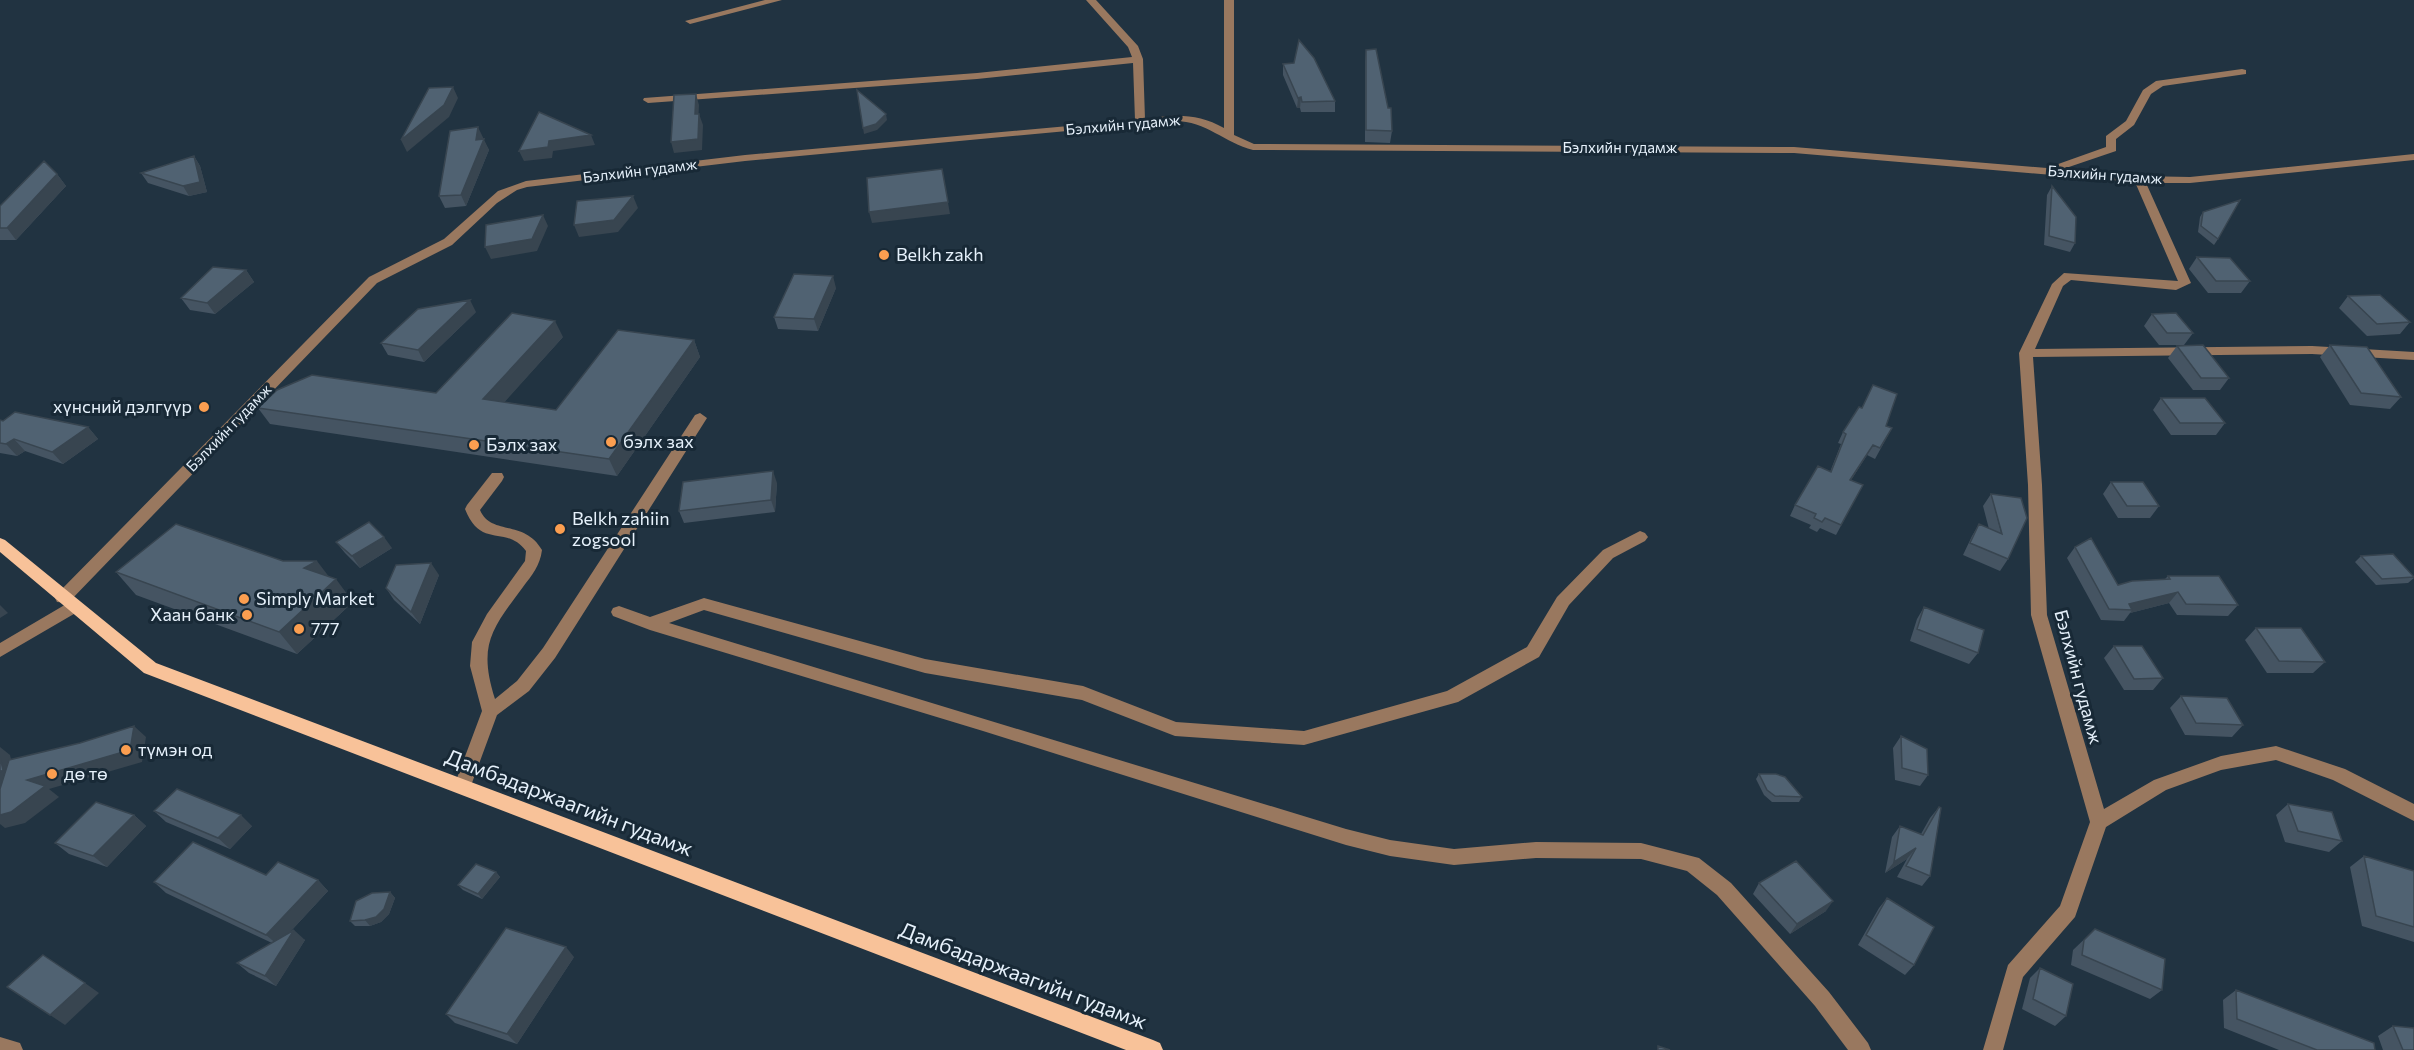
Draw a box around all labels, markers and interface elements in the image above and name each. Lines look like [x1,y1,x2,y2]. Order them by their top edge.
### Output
street label: Бэлхийн гудамж [1065,110,1181,138]
street label: Бэлхийн гудамж [1562,138,1678,156]
street label: Бэлхийн гудамж [582,154,698,186]
street label: Бэлхийн гудамж [2047,161,2163,187]
place label: Belkh zakh [896,243,984,265]
marker: Belkh zakh [877,248,891,262]
street label: Бэлхийн гудамж [182,380,275,475]
place label: хүнсний дэлгүүр [53,395,192,417]
marker: хүнсний дэлгүүр [197,400,211,414]
place label: бэлх зах [623,430,694,452]
place label: Бэлх зах [486,433,558,455]
marker: бэлх зах [604,435,618,449]
marker: Бэлх зах [467,438,481,452]
place label: Belkh zahiin zogsool [572,507,669,550]
marker: Belkh zahiin zogsool [553,522,567,536]
place label: Simply Market [256,587,375,609]
marker: Simply Market [237,592,251,606]
place label: Хаан банк [150,603,235,625]
street label: Бэлхийн гудамж [2050,607,2107,746]
marker: Хаан банк [240,608,254,622]
place label: 777 [311,617,340,639]
marker: 777 [292,622,306,636]
place label: түмэн од [138,738,213,760]
marker: түмэн од [119,743,133,757]
street label: Дамбадаржаагийн гудамж [442,743,697,860]
place label: дө тө [64,762,108,784]
marker: дө тө [45,767,59,781]
street label: Дамбадаржаагийн гудамж [896,916,1151,1033]

